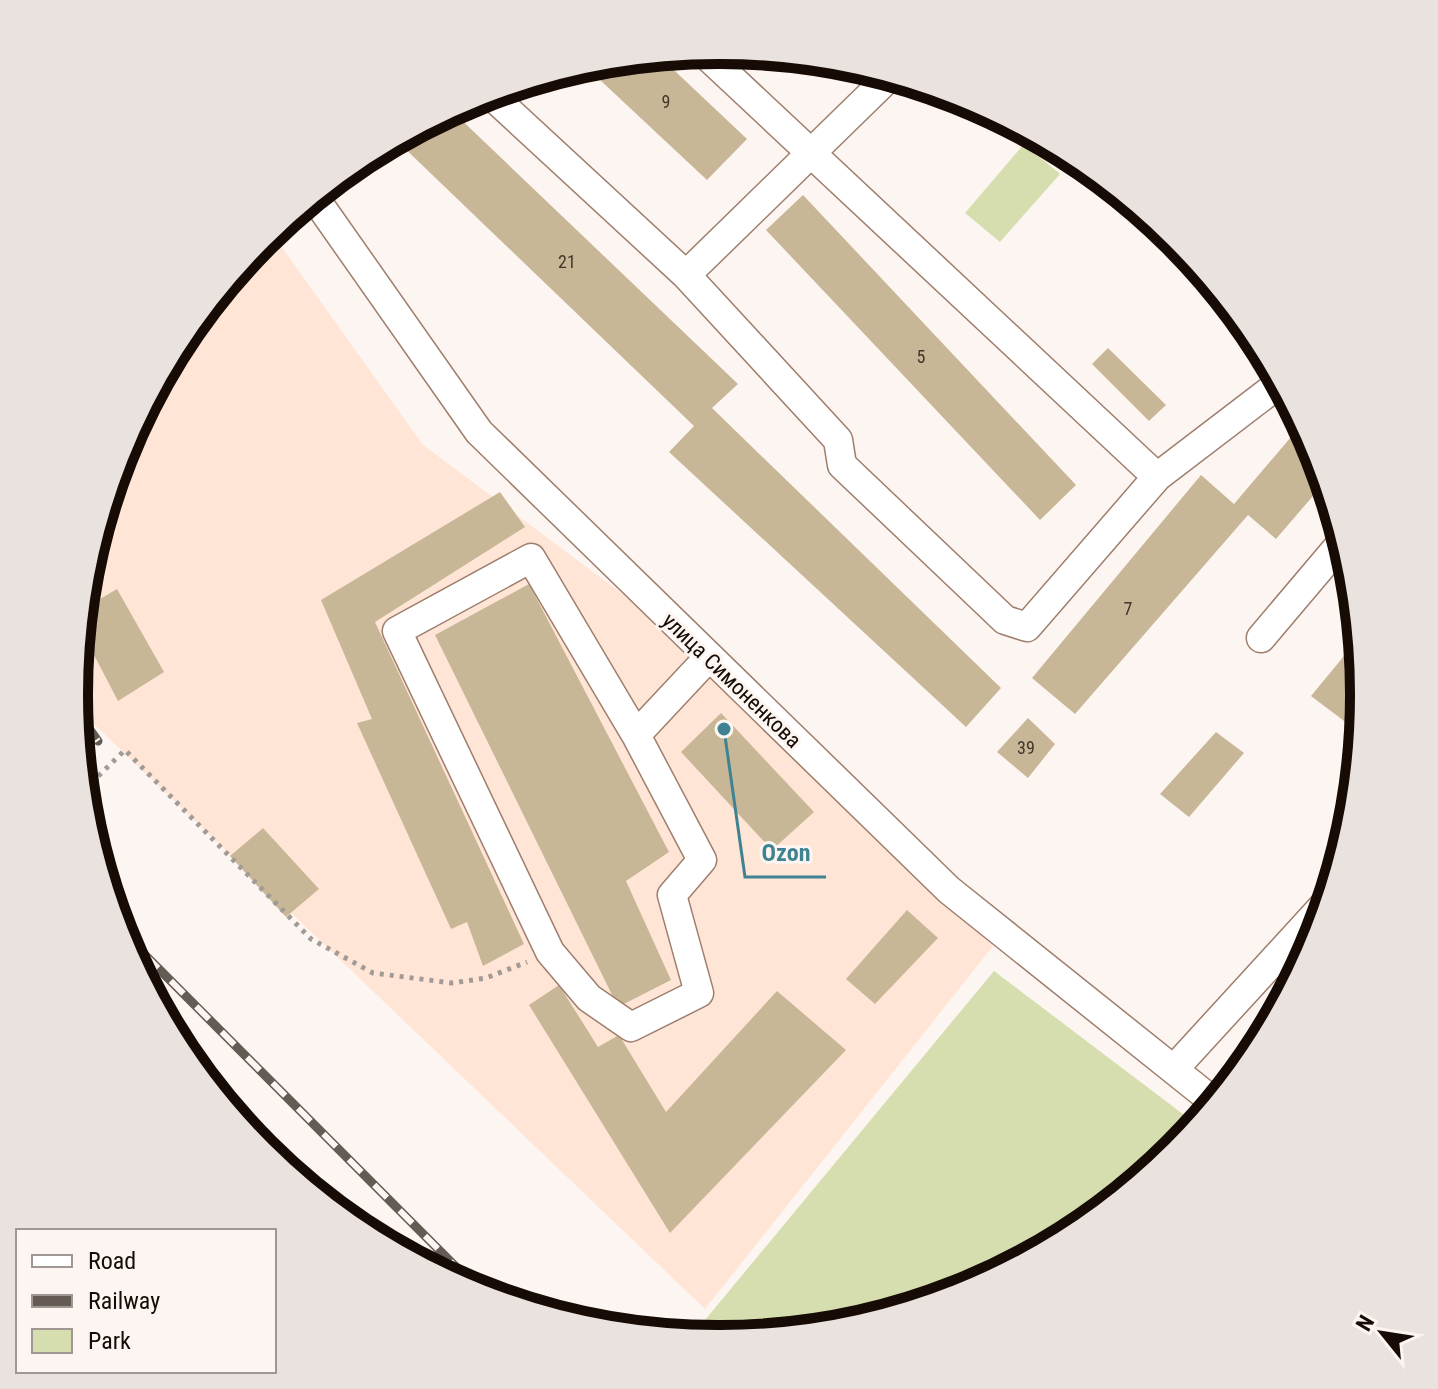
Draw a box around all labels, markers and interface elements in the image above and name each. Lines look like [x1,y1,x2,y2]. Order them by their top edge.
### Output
house number: 9 [662,91,670,112]
house number: 21 [558,251,576,272]
house number: 5 [917,346,926,367]
house number: 7 [1124,598,1133,619]
street label: улица Симоненкова [657,608,806,753]
house number: 39 [1017,737,1035,758]
callout: Ozon [745,829,826,877]
text: Ozon [762,839,810,867]
legend [16,1229,276,1373]
text: Road [88,1247,136,1275]
text: Railway [88,1287,160,1315]
north arrow [1342,1293,1422,1373]
text: N [1351,1311,1379,1335]
text: Park [88,1327,131,1355]

